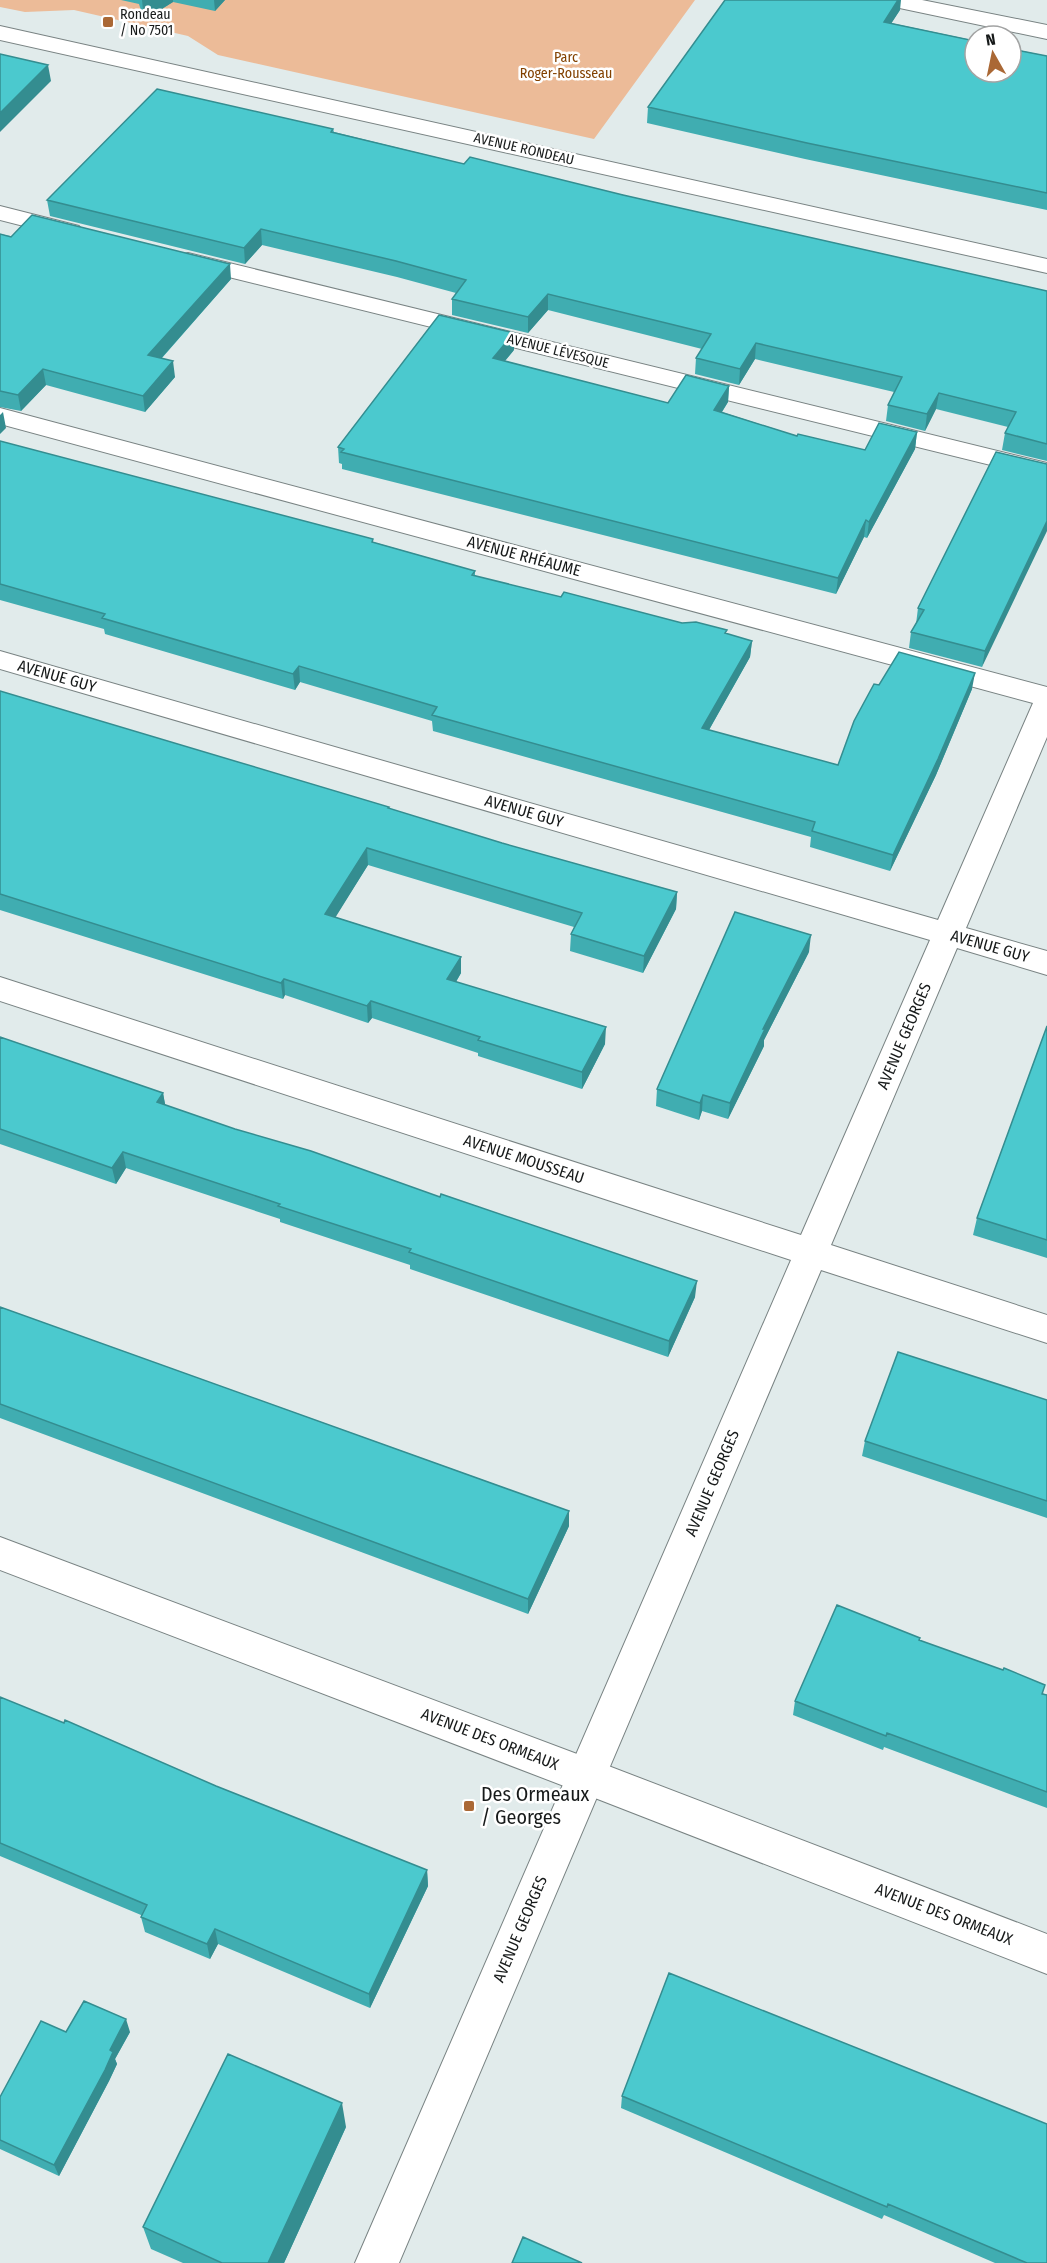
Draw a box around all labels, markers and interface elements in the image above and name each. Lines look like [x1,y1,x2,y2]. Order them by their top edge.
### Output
place label: Rondeau / No 7501 [120,6,173,39]
marker: Rondeau / No 7501 [101,15,115,29]
north arrow [963,24,1023,84]
text: N [985,30,997,50]
park label: Parc Roger-Rousseau [520,49,612,82]
street label: AVENUE RONDEAU [472,129,576,169]
street label: AVENUE LÉVESQUE [505,329,611,372]
street label: AVENUE RHÉAUME [465,532,583,580]
street label: AVENUE GUY [16,656,98,696]
street label: AVENUE GUY [483,791,565,831]
street label: AVENUE GUY [949,926,1031,966]
street label: AVENUE GEORGES [873,980,935,1092]
street label: AVENUE MOUSSEAU [461,1131,587,1187]
street label: AVENUE GEORGES [681,1427,743,1539]
street label: AVENUE DES ORMEAUX [419,1704,562,1774]
place label: Des Ormeaux / Georges [481,1782,590,1829]
marker: Des Ormeaux / Georges [462,1799,476,1813]
street label: AVENUE GEORGES [489,1873,551,1985]
street label: AVENUE DES ORMEAUX [873,1879,1016,1949]

